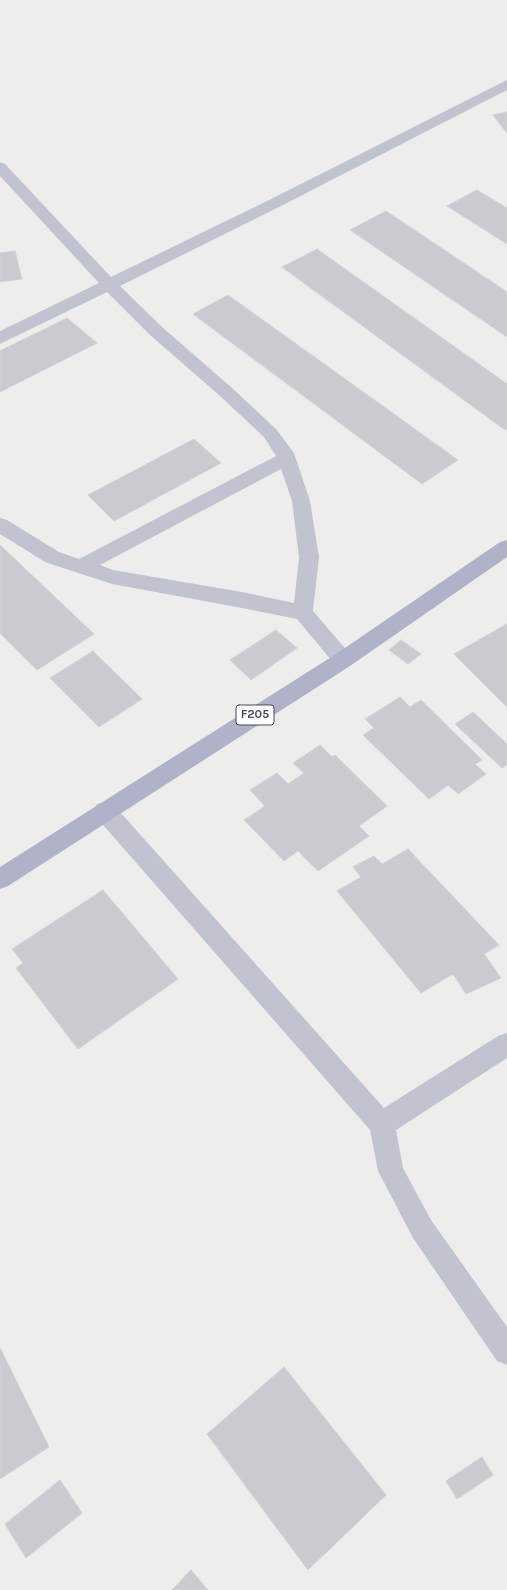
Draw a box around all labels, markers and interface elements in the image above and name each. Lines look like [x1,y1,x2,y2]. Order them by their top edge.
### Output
road number: F205 [236,705,274,725]

